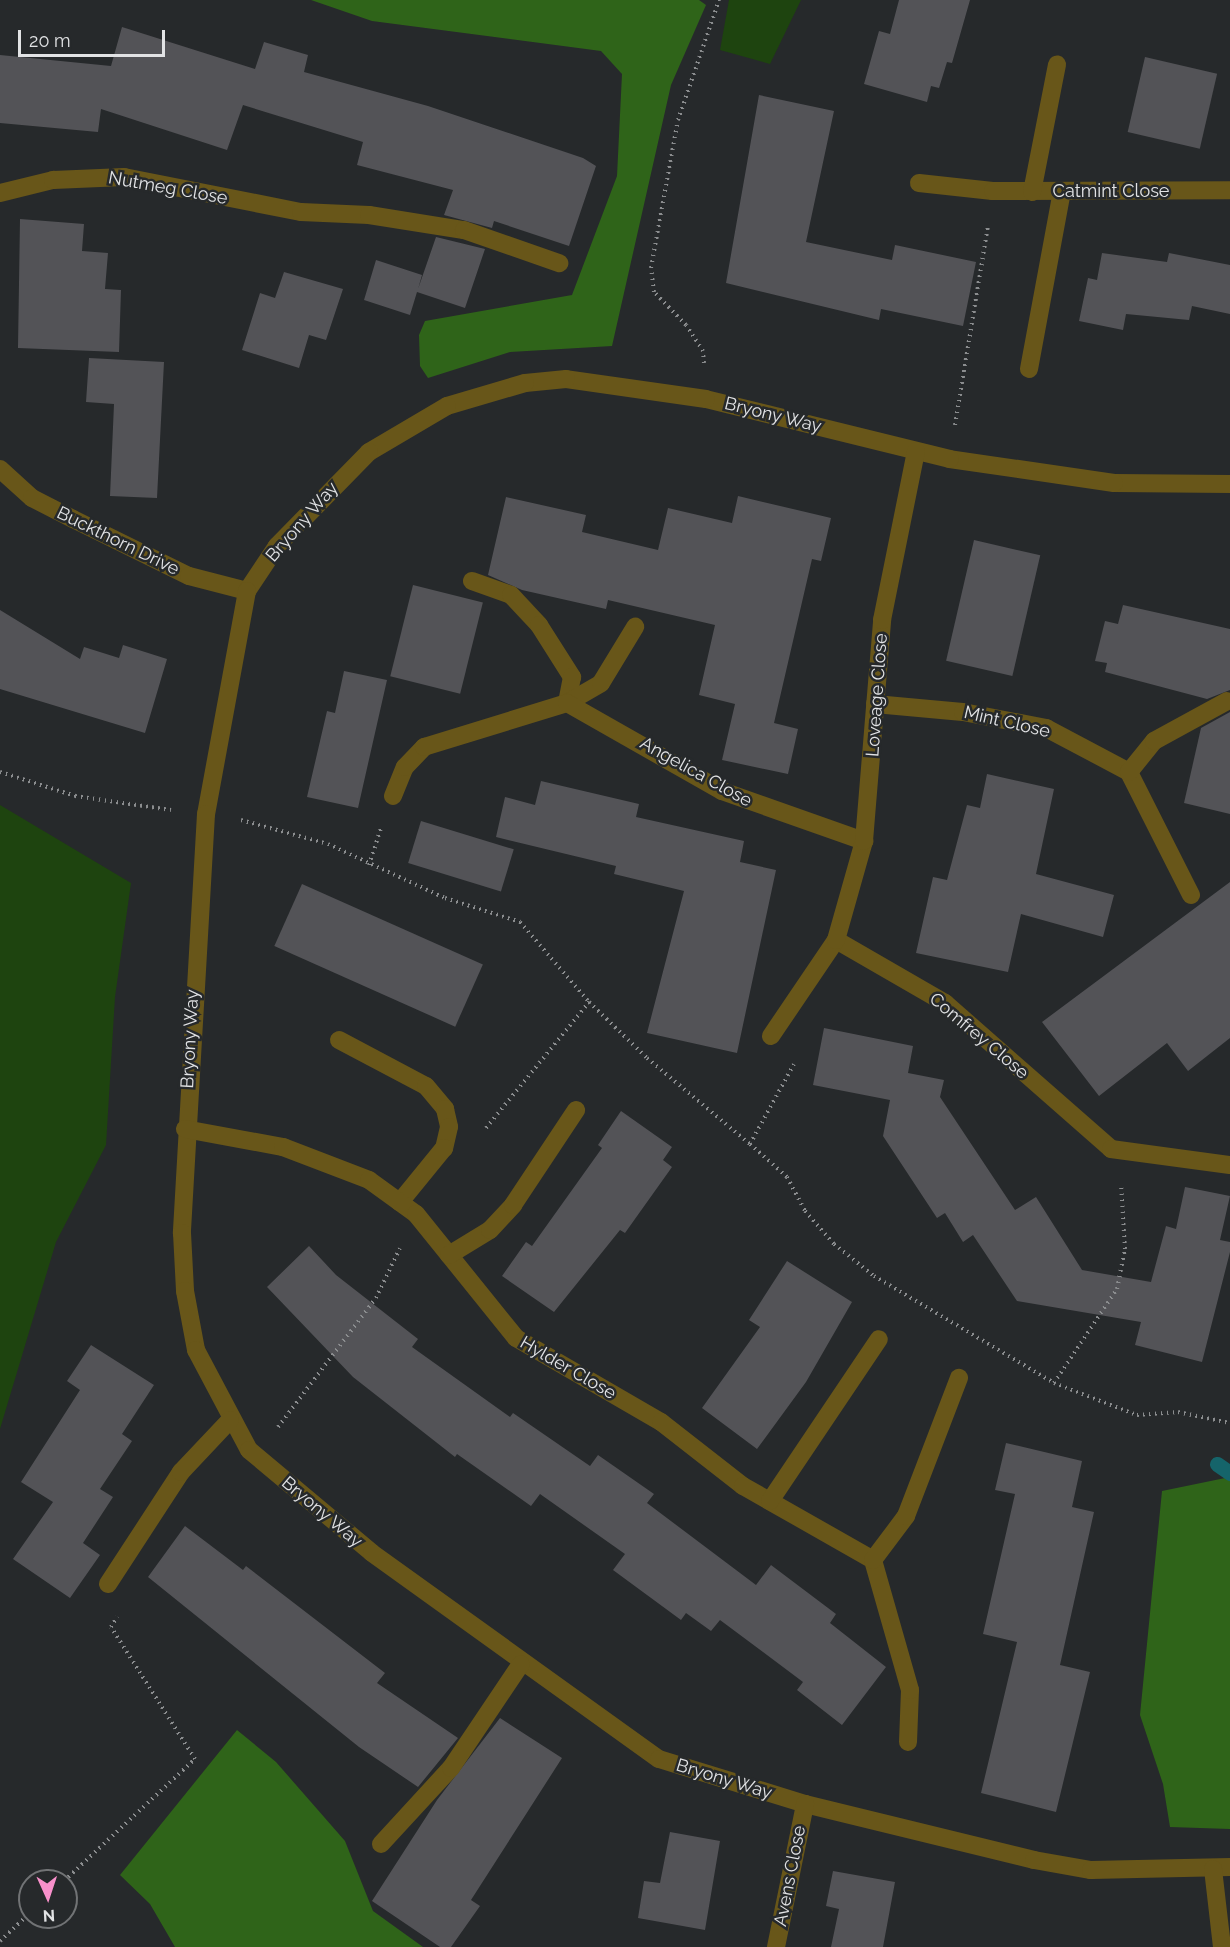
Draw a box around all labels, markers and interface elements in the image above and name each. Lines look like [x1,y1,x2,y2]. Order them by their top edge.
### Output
scale bar [21,18,168,56]
text: 20 m [29,30,71,51]
street label: Nutmeg Close [107,167,229,209]
street label: Catmint Close [1053,180,1169,202]
street label: Bryony Way [722,392,824,438]
street label: Bryony Way [261,477,343,567]
street label: Buckthorn Drive [53,502,183,580]
street label: Loveage Close [862,632,892,758]
street label: Mint Close [962,702,1052,742]
street label: Angelica Close [636,732,756,812]
street label: Bryony Way [177,988,203,1090]
street label: Comfrey Close [925,988,1033,1084]
street label: Hylder Close [516,1332,620,1404]
street label: Bryony Way [277,1472,367,1552]
street label: Bryony Way [673,1754,775,1804]
street label: Avens Close [770,1824,810,1928]
north arrow [18,1869,78,1929]
text: N [42,1906,55,1925]

